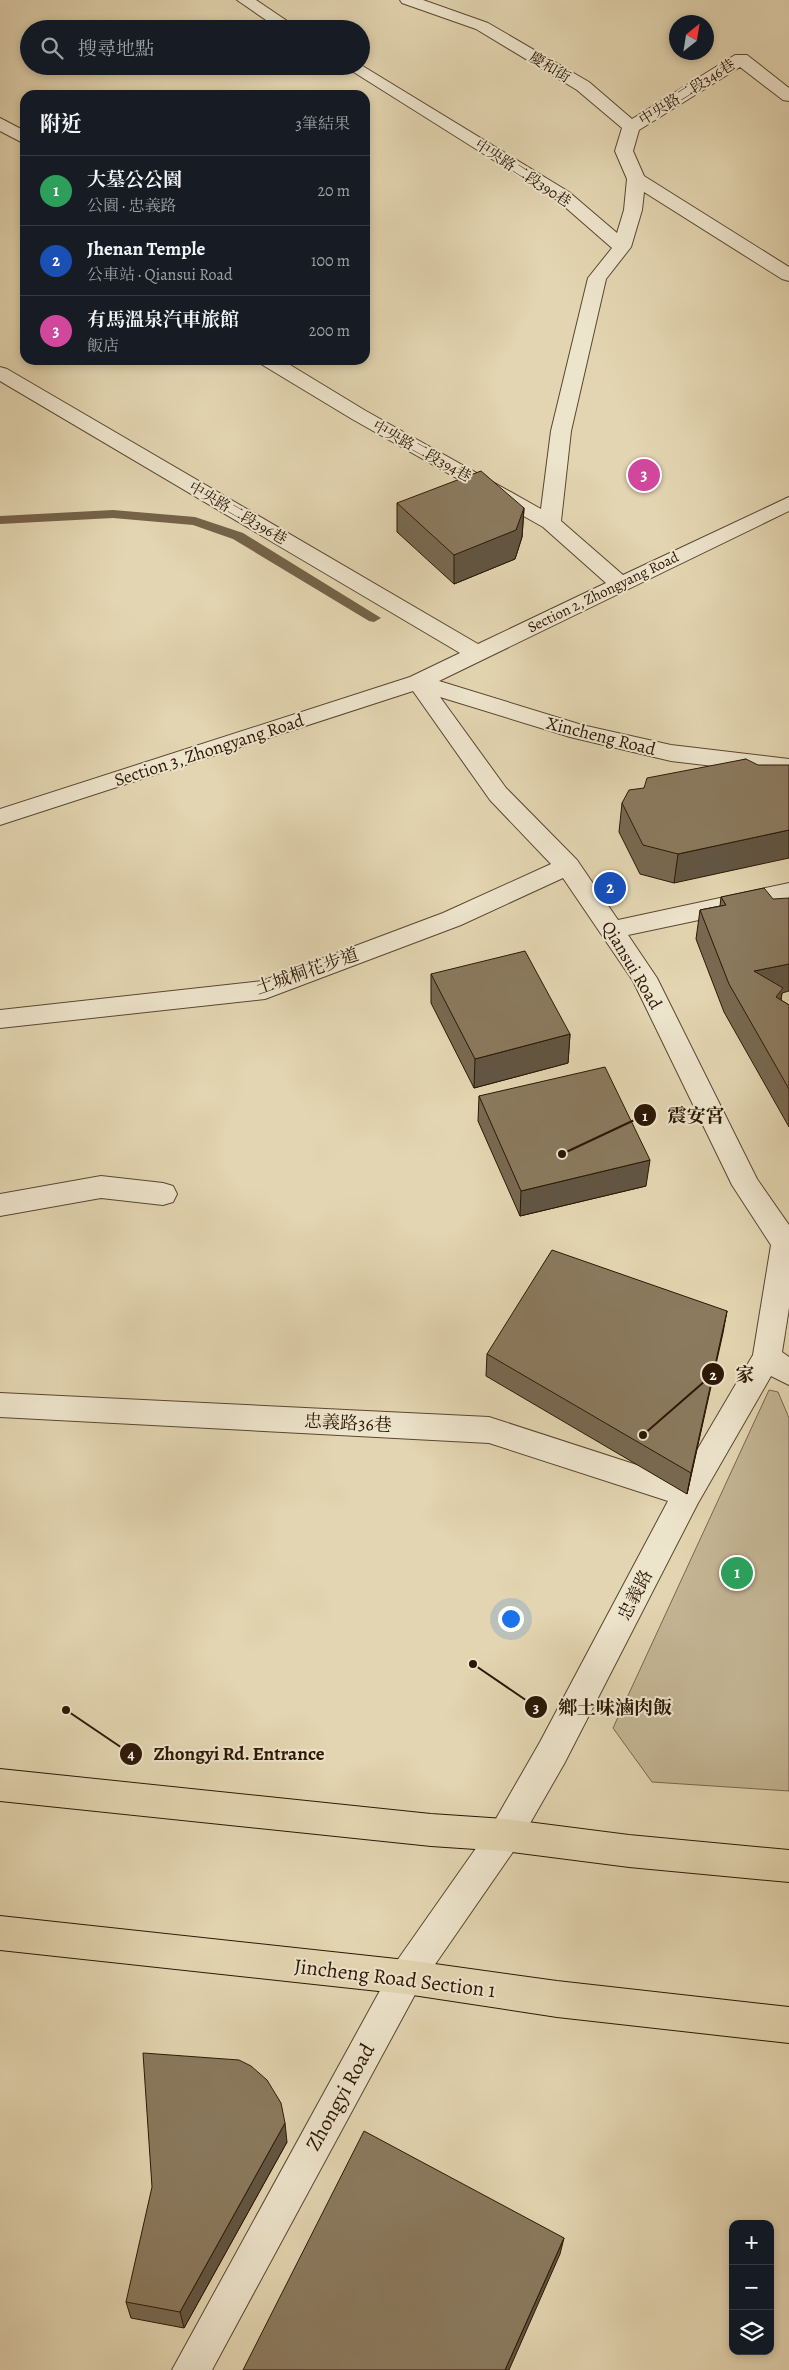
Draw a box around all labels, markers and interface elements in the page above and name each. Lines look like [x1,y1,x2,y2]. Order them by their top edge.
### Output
north arrow [669,15,714,60]
search box [20,20,370,75]
icon: search [38,34,66,62]
text: 搜尋地點 [78,36,154,62]
street label: 慶和街 [526,47,574,87]
street label: 中央路二段346巷 [635,54,739,130]
text: 附近 [40,110,82,138]
text: 3筆結果 [295,113,350,135]
street label: 中央路二段390巷 [471,134,575,212]
text: 大墓公公園 [87,167,182,193]
text: 1 [53,180,59,202]
text: 20 m [317,180,350,202]
text: 公園 · 忠義路 [87,195,177,217]
text: Jhenan Temple [87,236,205,262]
text: 2 [52,250,60,272]
text: 100 m [311,250,350,272]
text: 公車站 · Qiansui Road [87,264,232,286]
text: 有馬溫泉汽車旅館 [87,307,239,333]
text: 3 [53,320,59,342]
text: 200 m [309,320,350,342]
text: 飯店 [87,335,119,357]
street label: 中央路二段394巷 [369,416,475,486]
pin: 3 [628,456,660,494]
street label: 中央路二段396巷 [185,477,291,549]
street label: Section 2, Zhongyang Road [524,546,683,637]
street label: Section 3, Zhongyang Road [111,708,307,792]
street label: Xincheng Road [544,711,659,761]
pin: 2 [594,869,626,907]
street label: Qiansui Road [596,916,668,1014]
street label: 土城桐花步道 [252,942,362,1000]
callout: 震安宮 [633,1098,735,1132]
text: 震安宮 [667,1103,725,1129]
text: 1 [642,1106,648,1126]
callout: 家 [700,1357,764,1391]
text: 家 [735,1362,755,1388]
text: 2 [709,1365,717,1385]
street label: 忠義路36巷 [304,1409,392,1437]
pin: 1 [721,1554,753,1592]
street label: 忠義路 [612,1565,658,1625]
your location [498,1606,524,1632]
callout: 鄉土味滷肉飯 [523,1690,682,1724]
text: 鄉土味滷肉飯 [558,1695,672,1721]
text: 3 [533,1698,539,1718]
callout: Zhongyi Rd. Entrance [118,1737,335,1771]
text: Zhongyi Rd. Entrance [153,1741,325,1767]
text: 4 [127,1744,135,1764]
street label: Jincheng Road Section 1 [293,1952,497,2004]
street label: Zhongyi Road [299,2038,381,2156]
map controls [729,2220,774,2355]
button: + [729,2220,774,2265]
button: − [729,2265,774,2310]
button: layers [729,2310,774,2355]

